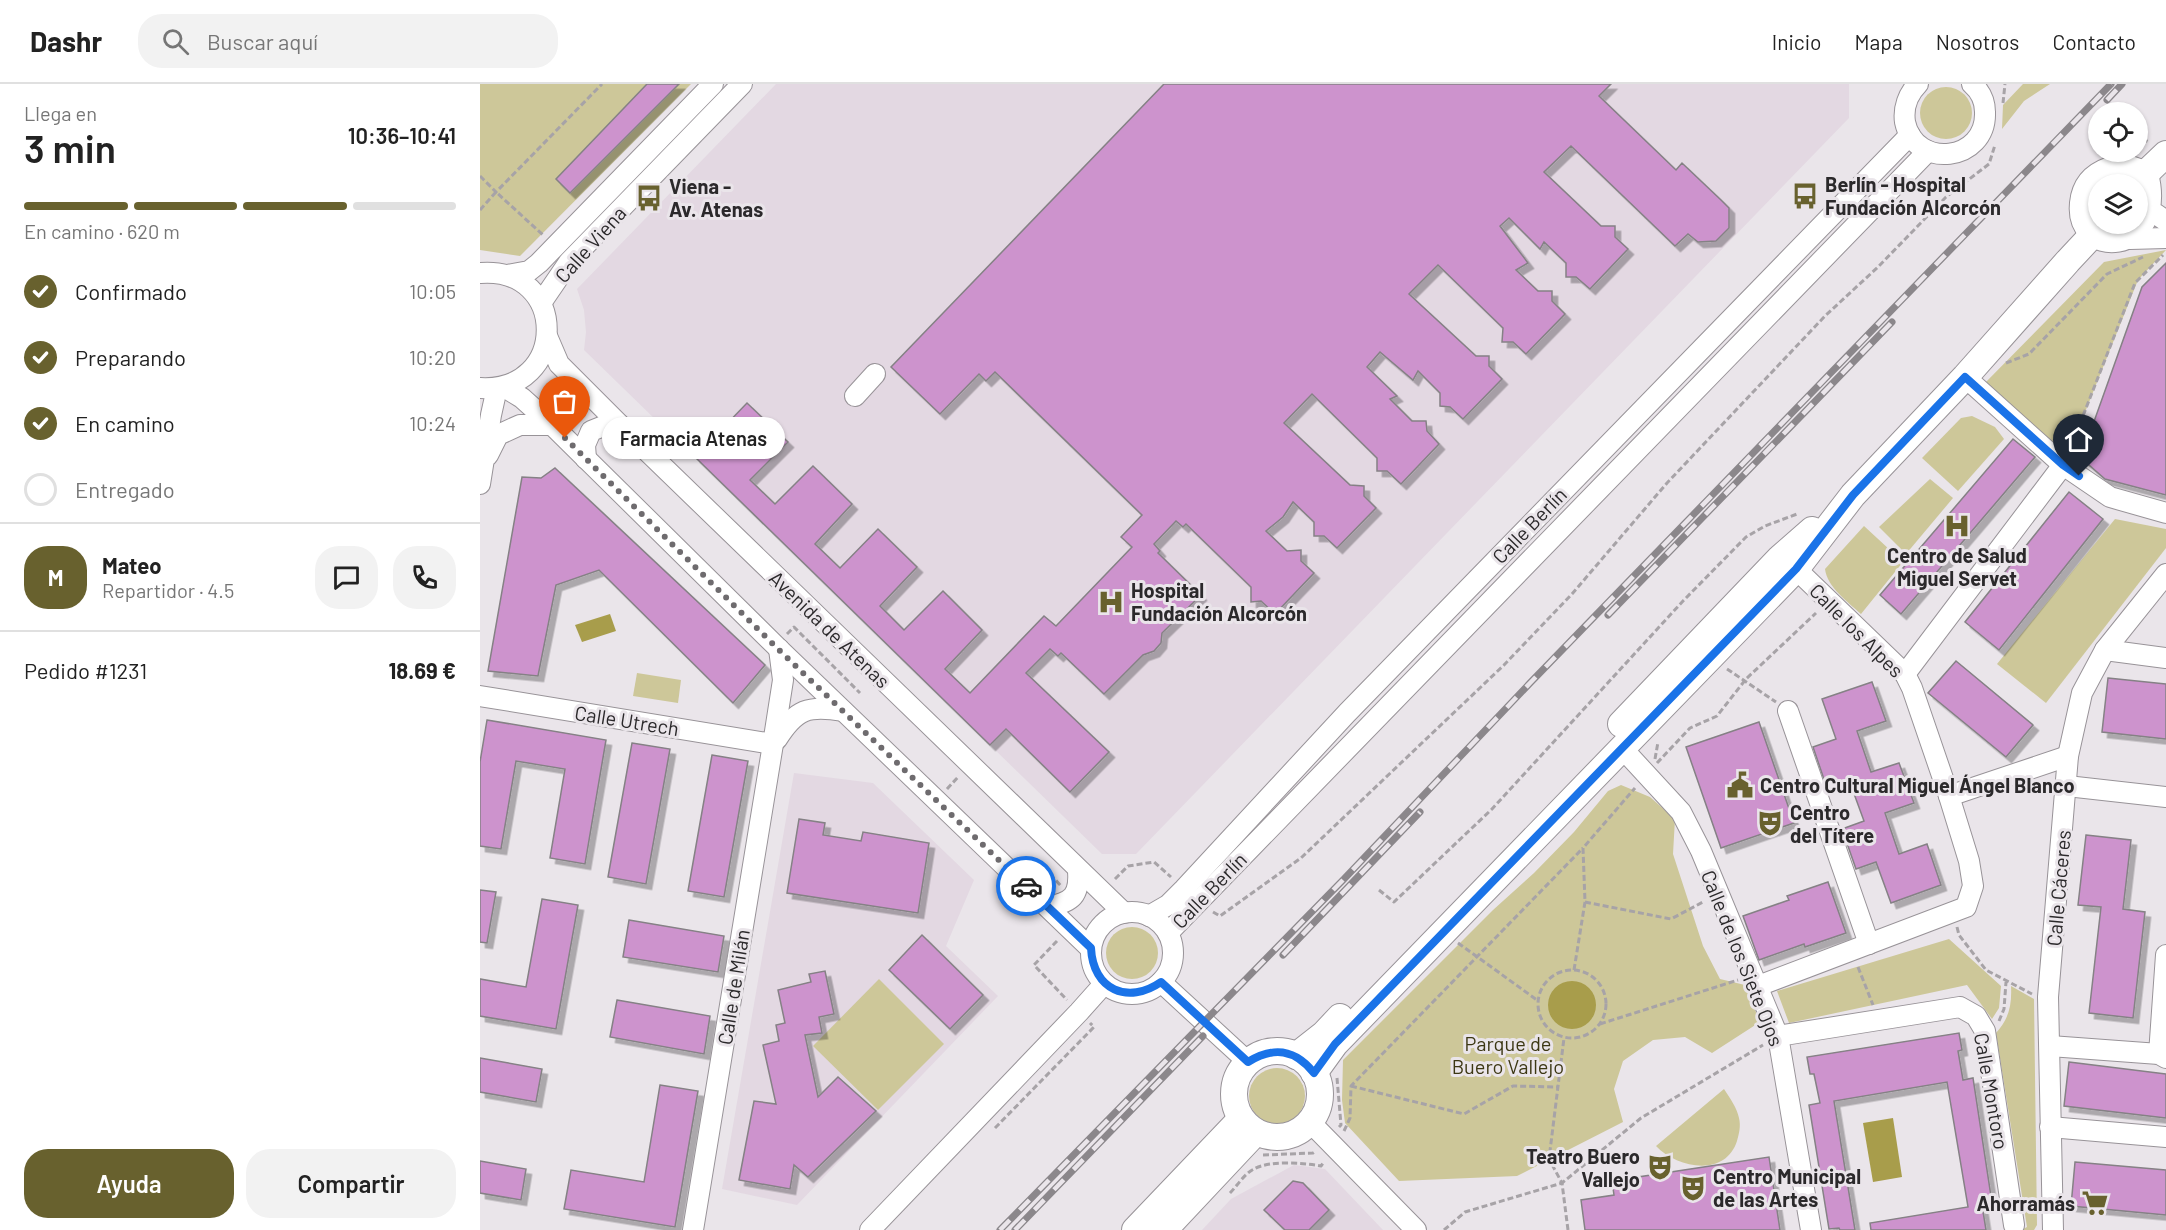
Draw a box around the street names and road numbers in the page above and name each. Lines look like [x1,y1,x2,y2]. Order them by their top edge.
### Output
street label: Calle Viena [549,201,631,287]
street label: Calle Berlín [1487,482,1571,568]
street label: Avenida de Atenas [765,565,895,693]
street label: Calle los Alpes [1805,578,1909,682]
street label: Calle Utrech [573,700,681,740]
street label: Calle Cáceres [2041,829,2075,947]
street label: Calle Berlín [1167,847,1251,933]
street label: Calle de los Siete Ojos [1697,867,1789,1049]
street label: Calle de Milán [712,928,754,1046]
street label: Calle Montoro [1970,1031,2014,1151]

